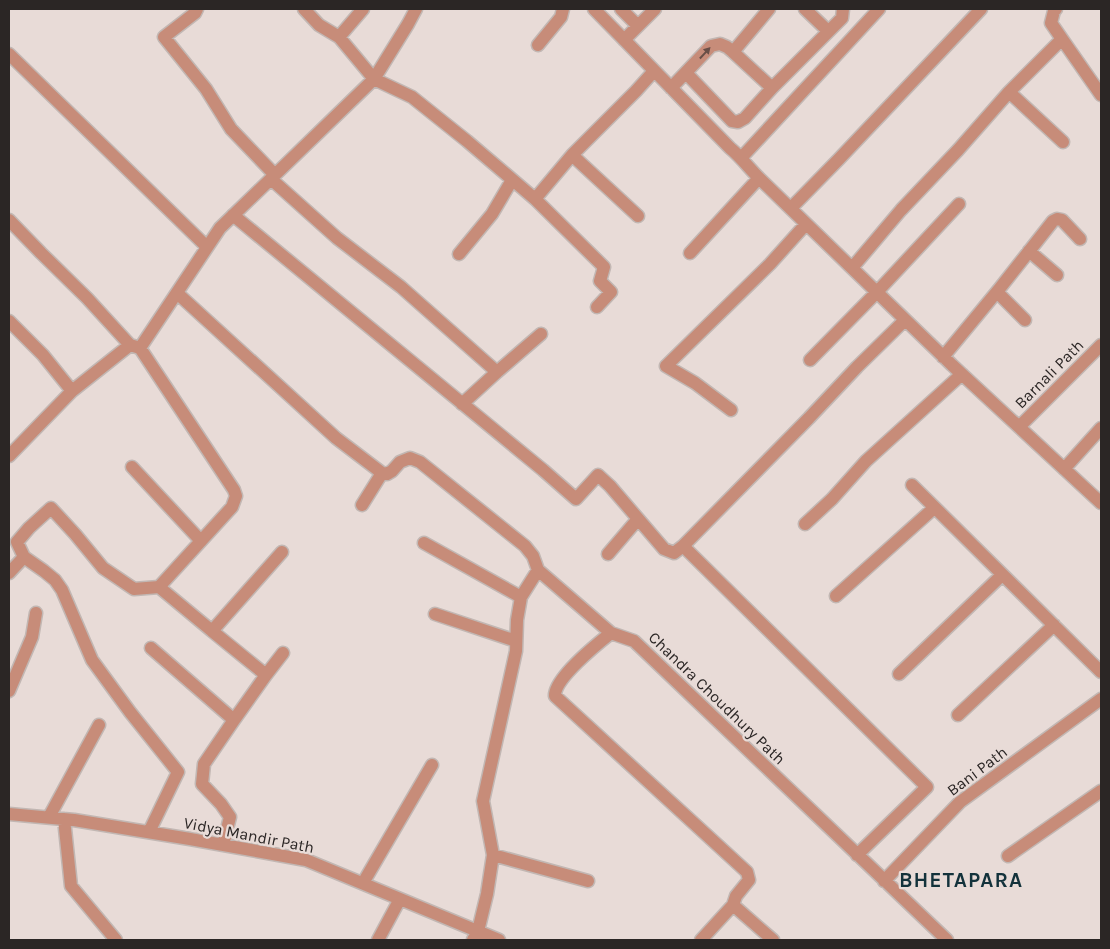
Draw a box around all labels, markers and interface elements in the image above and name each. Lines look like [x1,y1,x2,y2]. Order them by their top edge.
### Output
one-way arrow [699,47,711,59]
street label: Barnali Path [1011,336,1087,412]
street label: Chandra Choudhury Path [645,628,789,768]
street label: Bani Path [943,742,1011,800]
street label: Vidya Mandir Path [182,813,316,857]
district label: BHETAPARA [899,868,1023,892]

